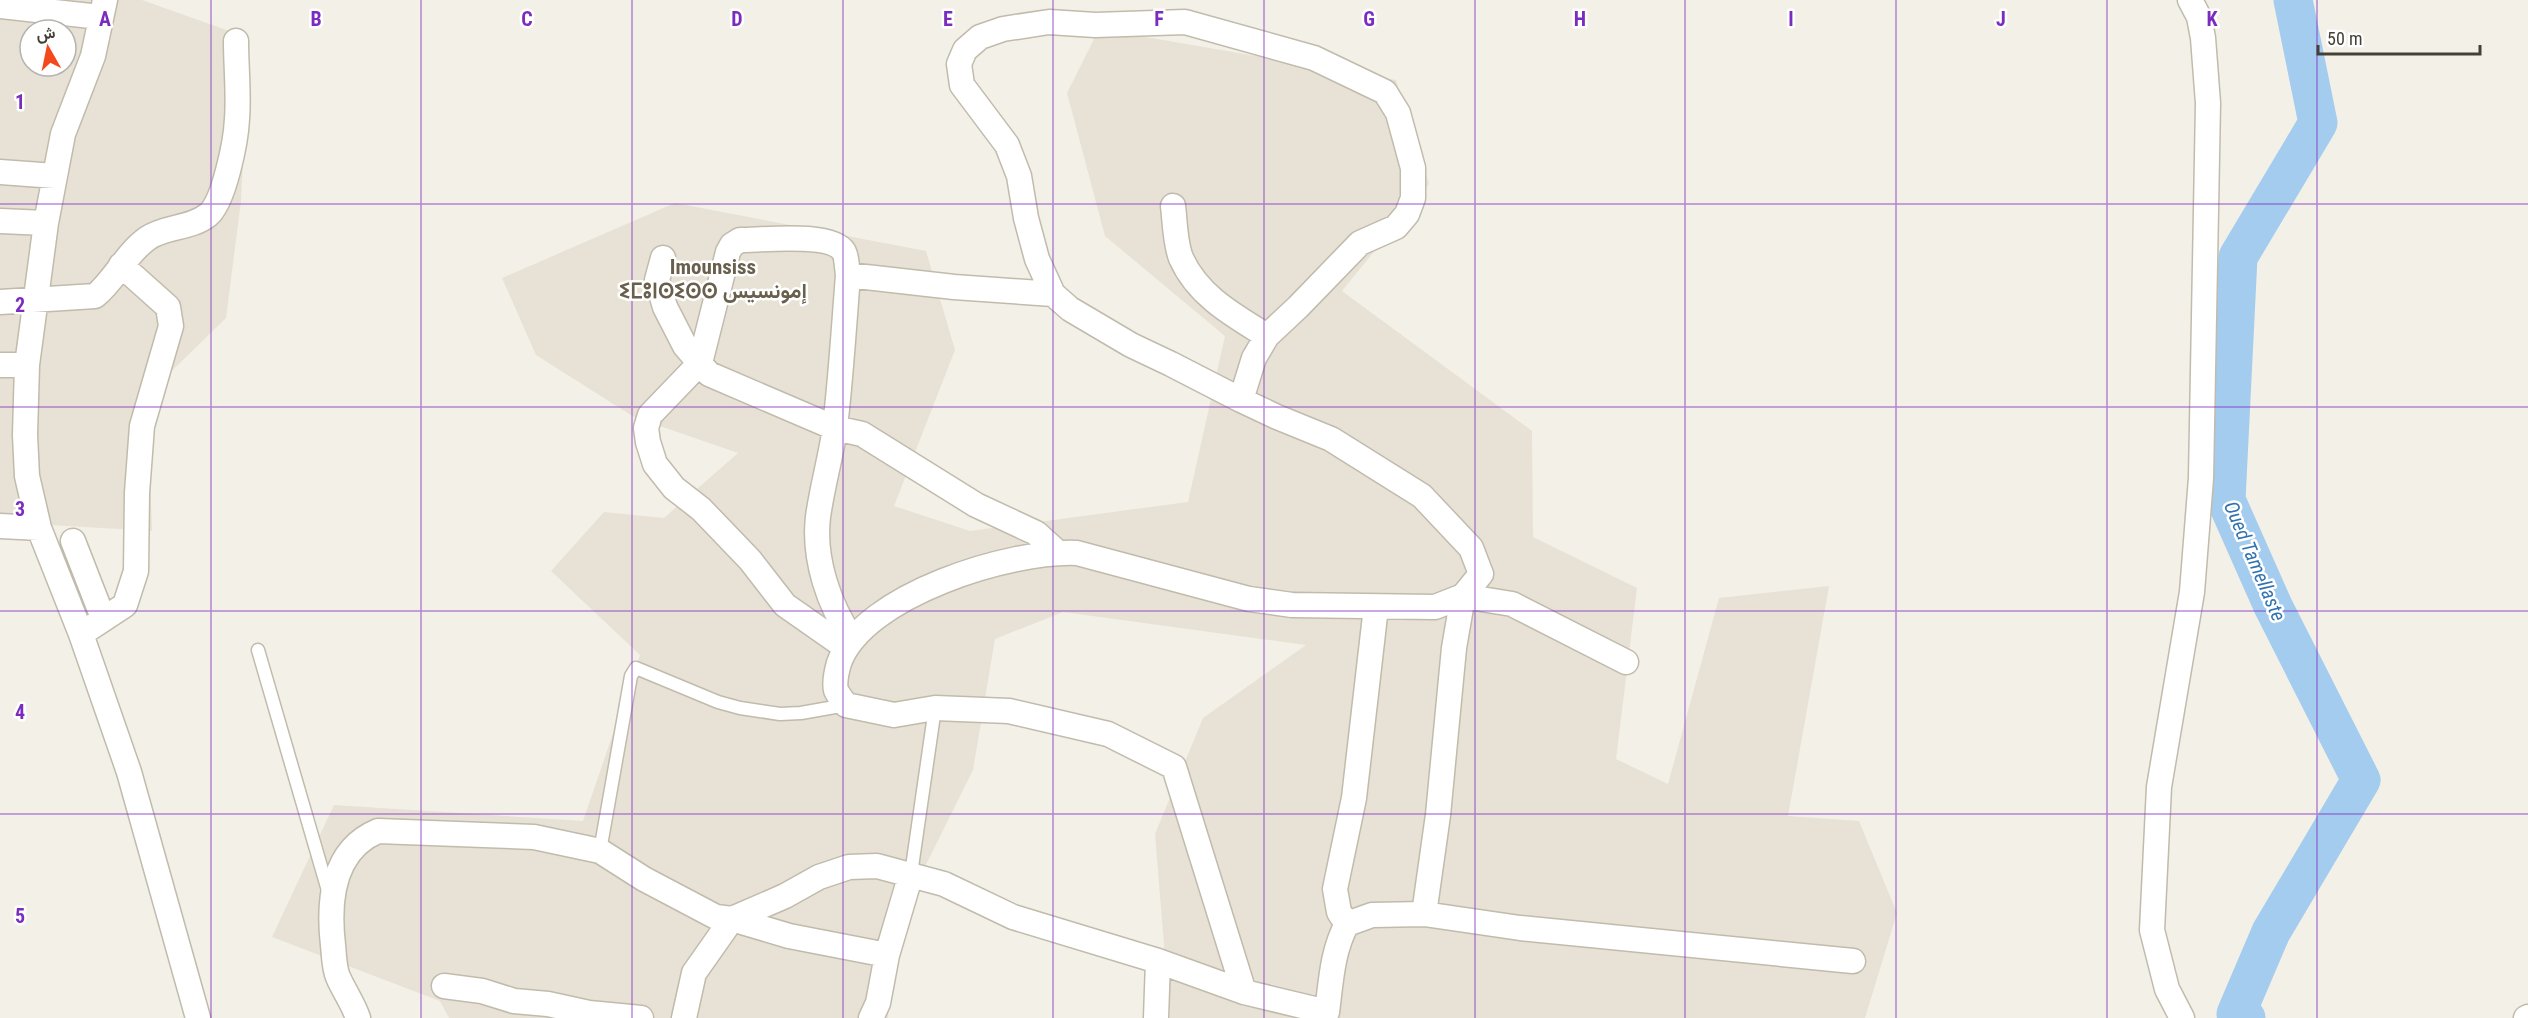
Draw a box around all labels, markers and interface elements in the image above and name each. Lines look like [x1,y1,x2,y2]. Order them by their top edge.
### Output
text: A [99,7,111,31]
text: B [310,7,322,31]
text: C [521,7,533,31]
text: D [731,7,743,31]
text: E [943,7,953,31]
text: F [1154,7,1164,31]
text: G [1363,7,1375,31]
text: H [1574,7,1586,31]
text: I [1788,7,1794,31]
text: J [1996,7,2006,31]
text: K [2206,7,2218,31]
north arrow [18,18,78,78]
scale bar [2318,18,2480,56]
text: ش [35,23,57,45]
text: 50 m [2327,28,2362,49]
text: 1 [15,90,25,114]
district label: Imounsiss ⵉⵎⵓⵏⵙⵉⵙⵙ إمونسيس [619,255,807,305]
text: 2 [15,293,25,317]
text: 3 [15,497,25,521]
water label: Oued Tamellaste [2219,497,2291,625]
text: 4 [15,700,25,724]
text: 5 [15,904,25,928]

